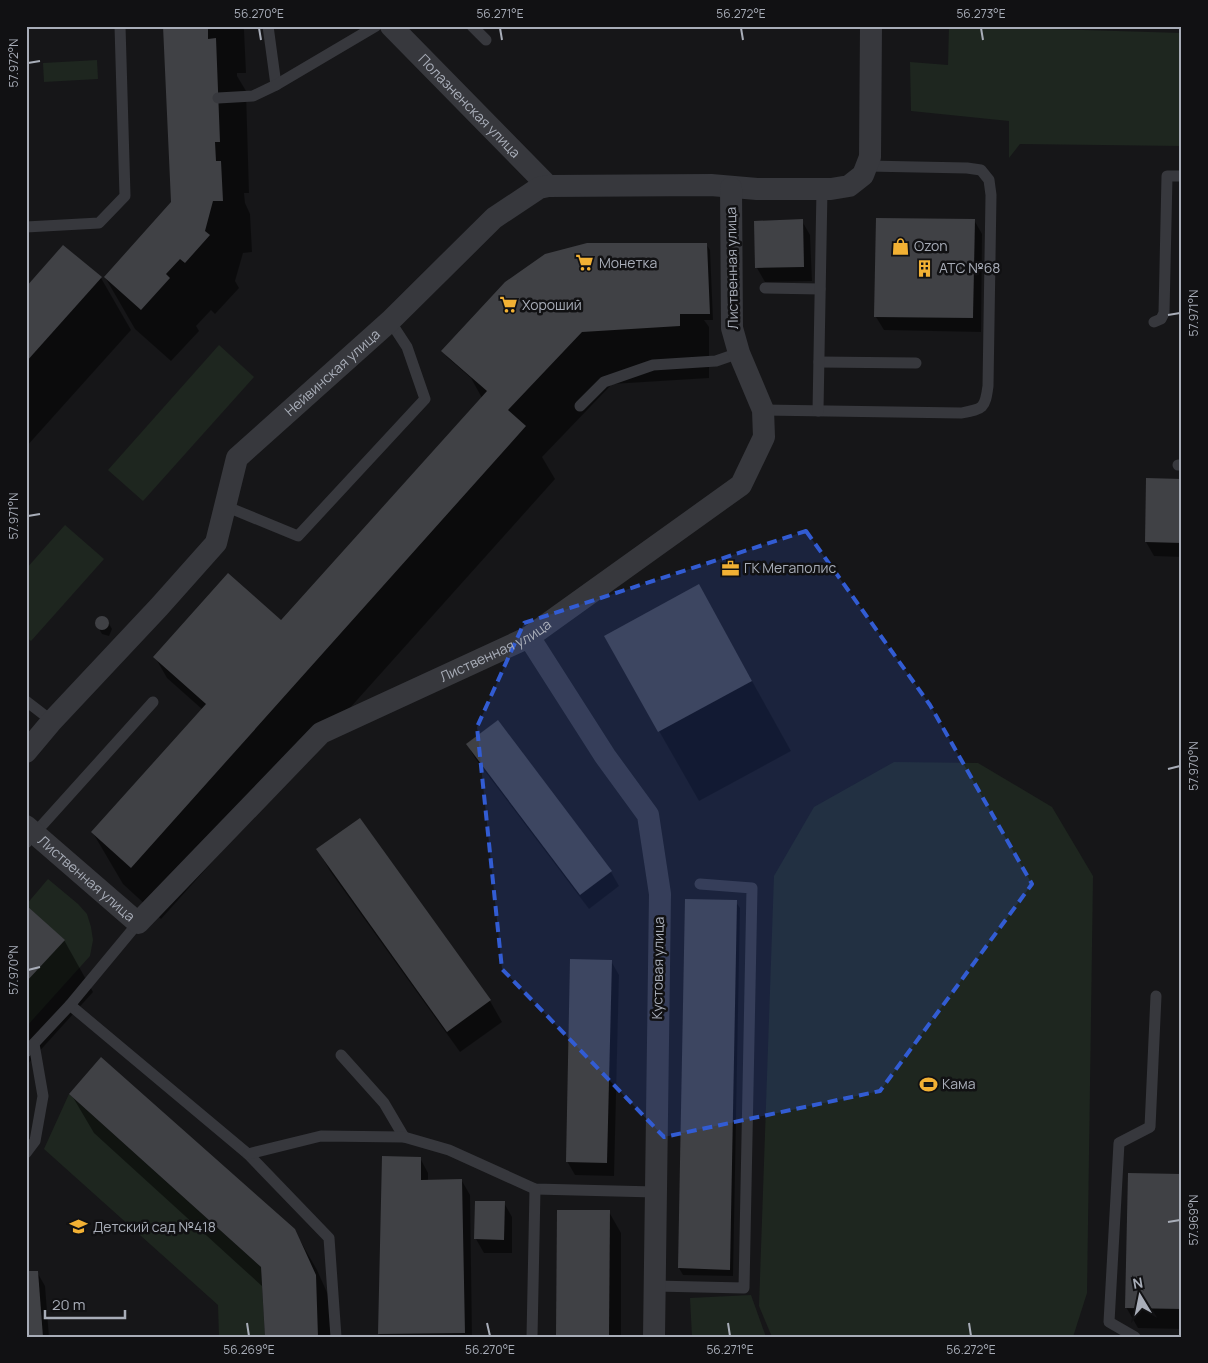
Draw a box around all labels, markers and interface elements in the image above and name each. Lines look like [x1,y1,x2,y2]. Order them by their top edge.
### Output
text: 56.270°E [234,5,284,22]
text: 56.271°E [476,5,524,22]
text: 56.272°E [716,5,766,22]
text: 56.273°E [956,5,1006,22]
text: 57.972°N [5,39,22,87]
street label: Полазненская улица [415,50,525,162]
street label: Лиственная улица [721,207,742,329]
shop icon: Ozon [890,236,910,256]
place label: Ozon [914,236,948,255]
supermarket icon: Монетка [575,253,595,273]
place label: Монетка [599,253,657,272]
building icon: АТС №68 [915,258,935,278]
place label: АТС №68 [939,258,1001,277]
text: 57.971°N [1185,290,1202,336]
supermarket icon: Хороший [498,295,518,315]
place label: Хороший [522,295,582,314]
street label: Нейвинская улица [280,324,384,420]
text: 57.971°N [5,493,22,539]
office icon: ГК Мегаполис [720,558,740,578]
place label: ГК Мегаполис [744,558,836,577]
street label: Лиственная улица [436,614,555,686]
text: 57.970°N [1185,741,1202,791]
street label: Лиственная улица [34,831,139,925]
street label: Кустовая улица [647,916,668,1020]
text: 57.970°N [5,945,22,995]
sports icon: Кама [918,1074,938,1094]
place label: Кама [942,1074,976,1093]
text: 57.969°N [1185,1194,1202,1246]
school or university icon: Детский сад №418 [69,1217,89,1237]
place label: Детский сад №418 [93,1217,216,1236]
north arrow [1116,1270,1166,1320]
text: N [1131,1272,1144,1293]
scale bar [45,1288,125,1320]
text: 20 m [52,1294,85,1315]
text: 56.269°E [223,1341,275,1358]
text: 56.270°E [465,1341,515,1358]
text: 56.271°E [706,1341,754,1358]
text: 56.272°E [946,1341,996,1358]

